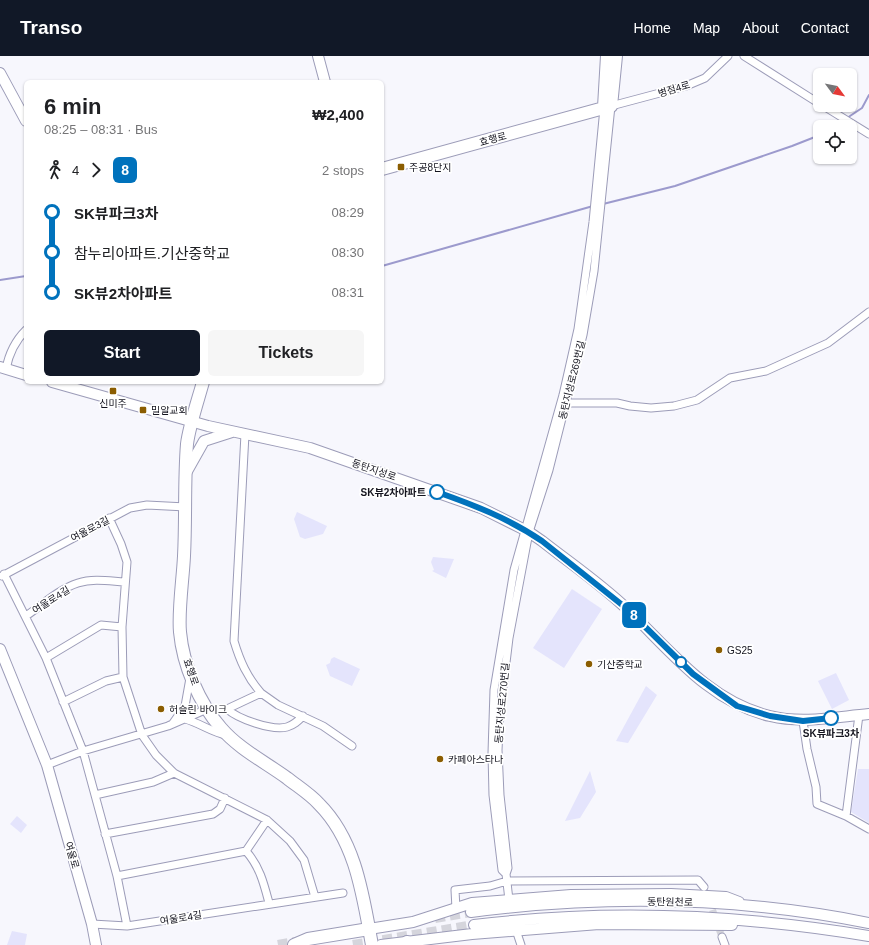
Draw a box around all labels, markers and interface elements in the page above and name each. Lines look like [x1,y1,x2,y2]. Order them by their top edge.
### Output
text: Transo [20,17,82,38]
text: Home [634,20,671,36]
text: Map [693,20,720,36]
text: About [742,20,779,36]
text: Contact [801,20,849,36]
north arrow [813,68,857,112]
map controls [813,68,857,164]
street label: 병점4로 [657,79,691,99]
text: 6 min [44,94,101,119]
text: ₩2,400 [312,106,364,123]
button: locate [813,120,857,164]
text: 08:25 – 08:31 · Bus [44,122,157,137]
street label: 효행로 [478,130,508,148]
icon: walk [44,159,66,181]
icon: forward [85,159,107,181]
text: 8 [121,162,129,178]
marker: 주공8단지 [396,162,406,172]
place label: 주공8단지 [409,162,451,173]
text: 4 [72,163,79,178]
text: 2 stops [322,163,364,178]
text: SK뷰파크3차 [74,205,158,222]
text: 08:29 [331,205,364,220]
text: 참누리아파트.기산중학교 [74,245,230,262]
text: 08:30 [331,245,364,260]
text: SK뷰2차아파트 [74,285,172,302]
text: 08:31 [331,285,364,300]
button: Start [44,330,200,376]
button: Tickets [208,330,364,376]
street label: 동탄지성로269번길 [557,339,587,421]
marker: 신미주 [108,386,118,396]
place label: 신미주 [99,398,127,409]
marker: 밀알교회 [138,405,148,415]
place label: 밀알교회 [151,405,188,416]
street label: 동탄지성로 [350,457,398,483]
marker: SK뷰2차아파트 [429,484,445,500]
place label: SK뷰2차아파트 [361,487,426,498]
street label: 여울로3길 [69,514,111,544]
street label: 여울로4길 [30,584,72,616]
line badge: 8 [621,602,647,628]
text: 8 [630,607,638,623]
marker: GS25 [714,645,724,655]
place label: GS25 [727,645,753,656]
unlabelled marker [675,656,687,668]
street label: 효행로 [181,657,201,687]
marker: 기산중학교 [584,659,594,669]
place label: 기산중학교 [597,659,643,670]
street label: 동탄지성로270번길 [493,662,511,744]
marker: 허슬린 바이크 [156,704,166,714]
place label: 허슬린 바이크 [169,704,227,715]
marker: SK뷰파크3차 [823,710,839,726]
place label: SK뷰파크3차 [803,728,860,739]
marker: 카페아스타나 [435,754,445,764]
place label: 카페아스타나 [448,754,504,765]
street label: 여울로 [63,840,81,870]
street label: 동탄원천로 [647,896,693,908]
street label: 여울로4길 [159,909,203,927]

